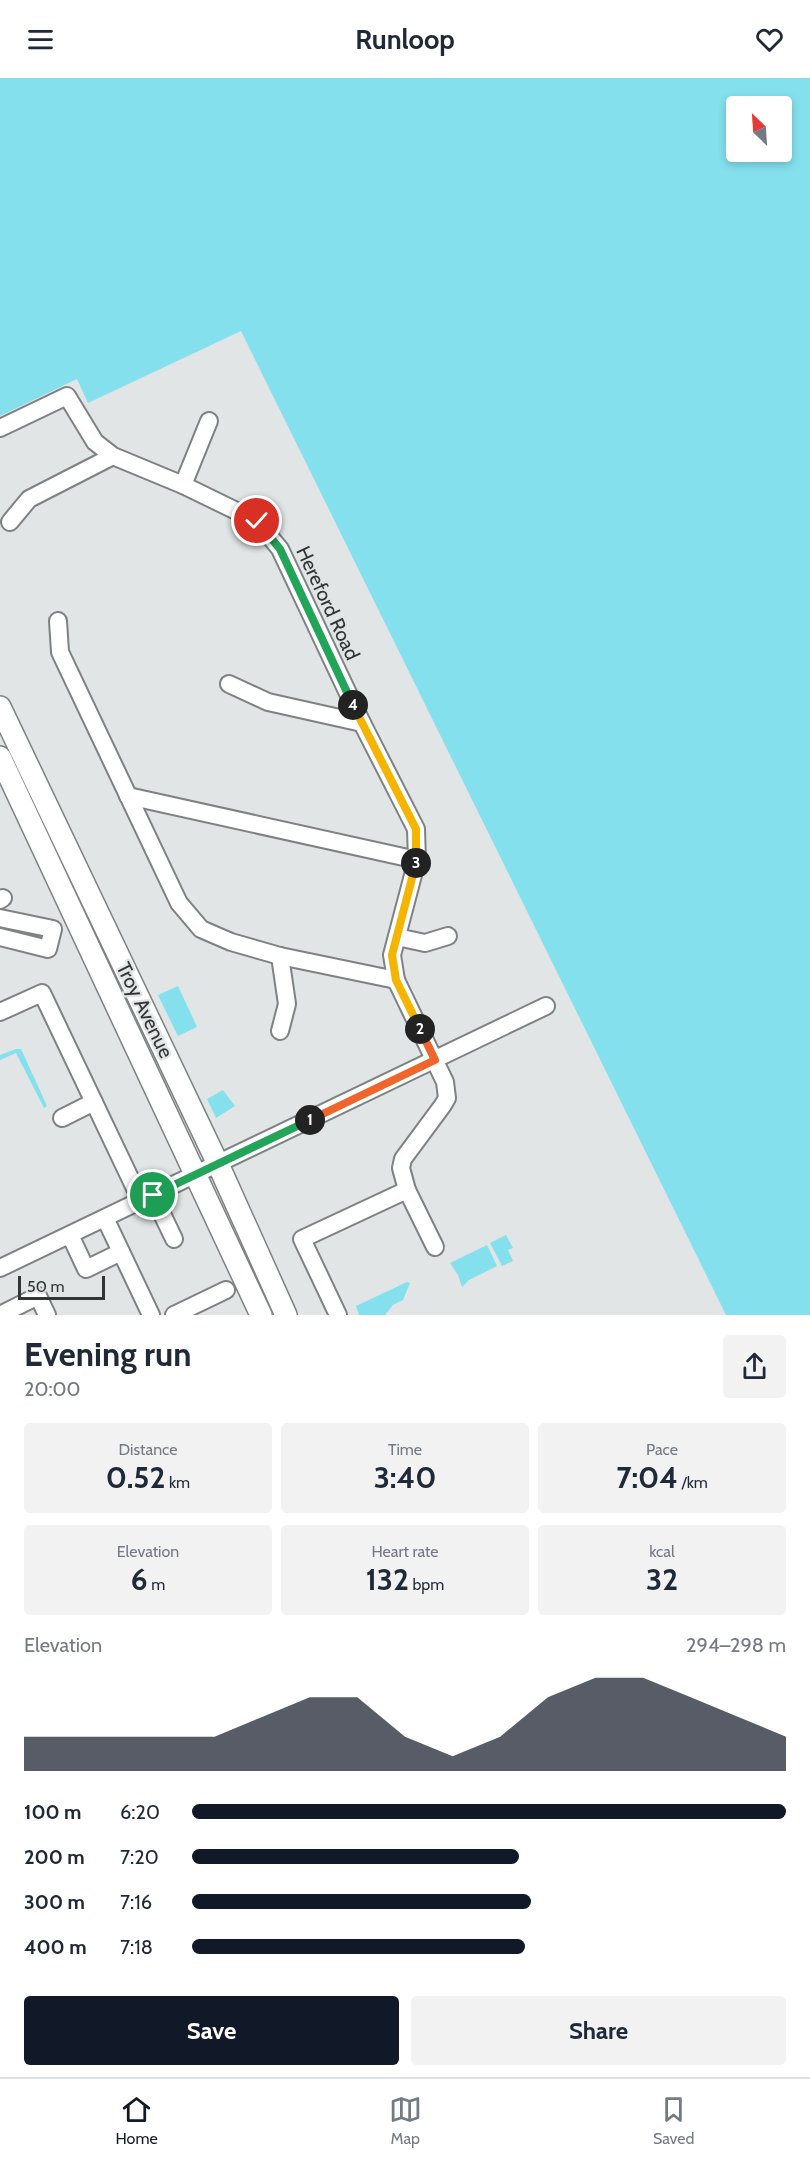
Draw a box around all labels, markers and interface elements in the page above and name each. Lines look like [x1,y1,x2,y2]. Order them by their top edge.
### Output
icon: menu [24,23,57,56]
text: Runloop [355,23,455,56]
icon: heart [753,23,786,56]
north arrow [726,96,792,162]
map controls [726,96,792,162]
pin [231,495,282,546]
icon: check [240,504,273,537]
street label: Hereford Road [291,542,365,664]
pin: 4 [338,690,368,720]
text: 4 [348,695,358,714]
pin: 3 [401,848,431,878]
text: 3 [412,853,420,872]
street label: Troy Avenue [111,958,179,1062]
pin: 2 [405,1014,435,1044]
text: 2 [416,1019,424,1038]
pin: 1 [295,1105,325,1135]
text: 1 [307,1110,313,1129]
pin [127,1169,178,1220]
icon: arrive [136,1178,169,1211]
scale bar [18,1273,105,1300]
text: 50 m [27,1277,64,1296]
text: Evening run [24,1334,191,1374]
button: share [723,1335,786,1398]
text: 20:00 [24,1377,81,1401]
text: Distance [119,1440,177,1459]
text: Time [388,1440,422,1459]
text: Pace [646,1440,678,1459]
text: 0.52 [106,1459,165,1496]
text: 3:40 [374,1459,436,1496]
text: 7:04 [616,1459,678,1496]
text: km [165,1473,190,1492]
text: /km [678,1473,708,1492]
text: Elevation [117,1542,179,1561]
text: Heart rate [372,1542,438,1561]
text: kcal [649,1542,675,1561]
text: 6 [131,1561,148,1598]
text: 132 [366,1561,409,1598]
text: 32 [646,1561,678,1598]
text: m [148,1575,165,1594]
text: bpm [409,1575,444,1594]
text: Elevation [24,1633,102,1657]
text: 294–298 m [686,1633,786,1657]
text: 100 m [24,1800,82,1824]
text: 6:20 [120,1800,160,1824]
text: 200 m [24,1845,85,1869]
text: 7:20 [120,1845,159,1869]
text: 300 m [24,1890,85,1914]
text: 7:16 [120,1890,152,1914]
text: 400 m [24,1935,87,1959]
text: 7:18 [120,1935,153,1959]
button: Save [24,1996,399,2065]
button: Share [411,1996,786,2065]
tab: Home [116,2093,158,2148]
tab: Map [389,2093,422,2148]
tab: Saved [653,2093,694,2148]

